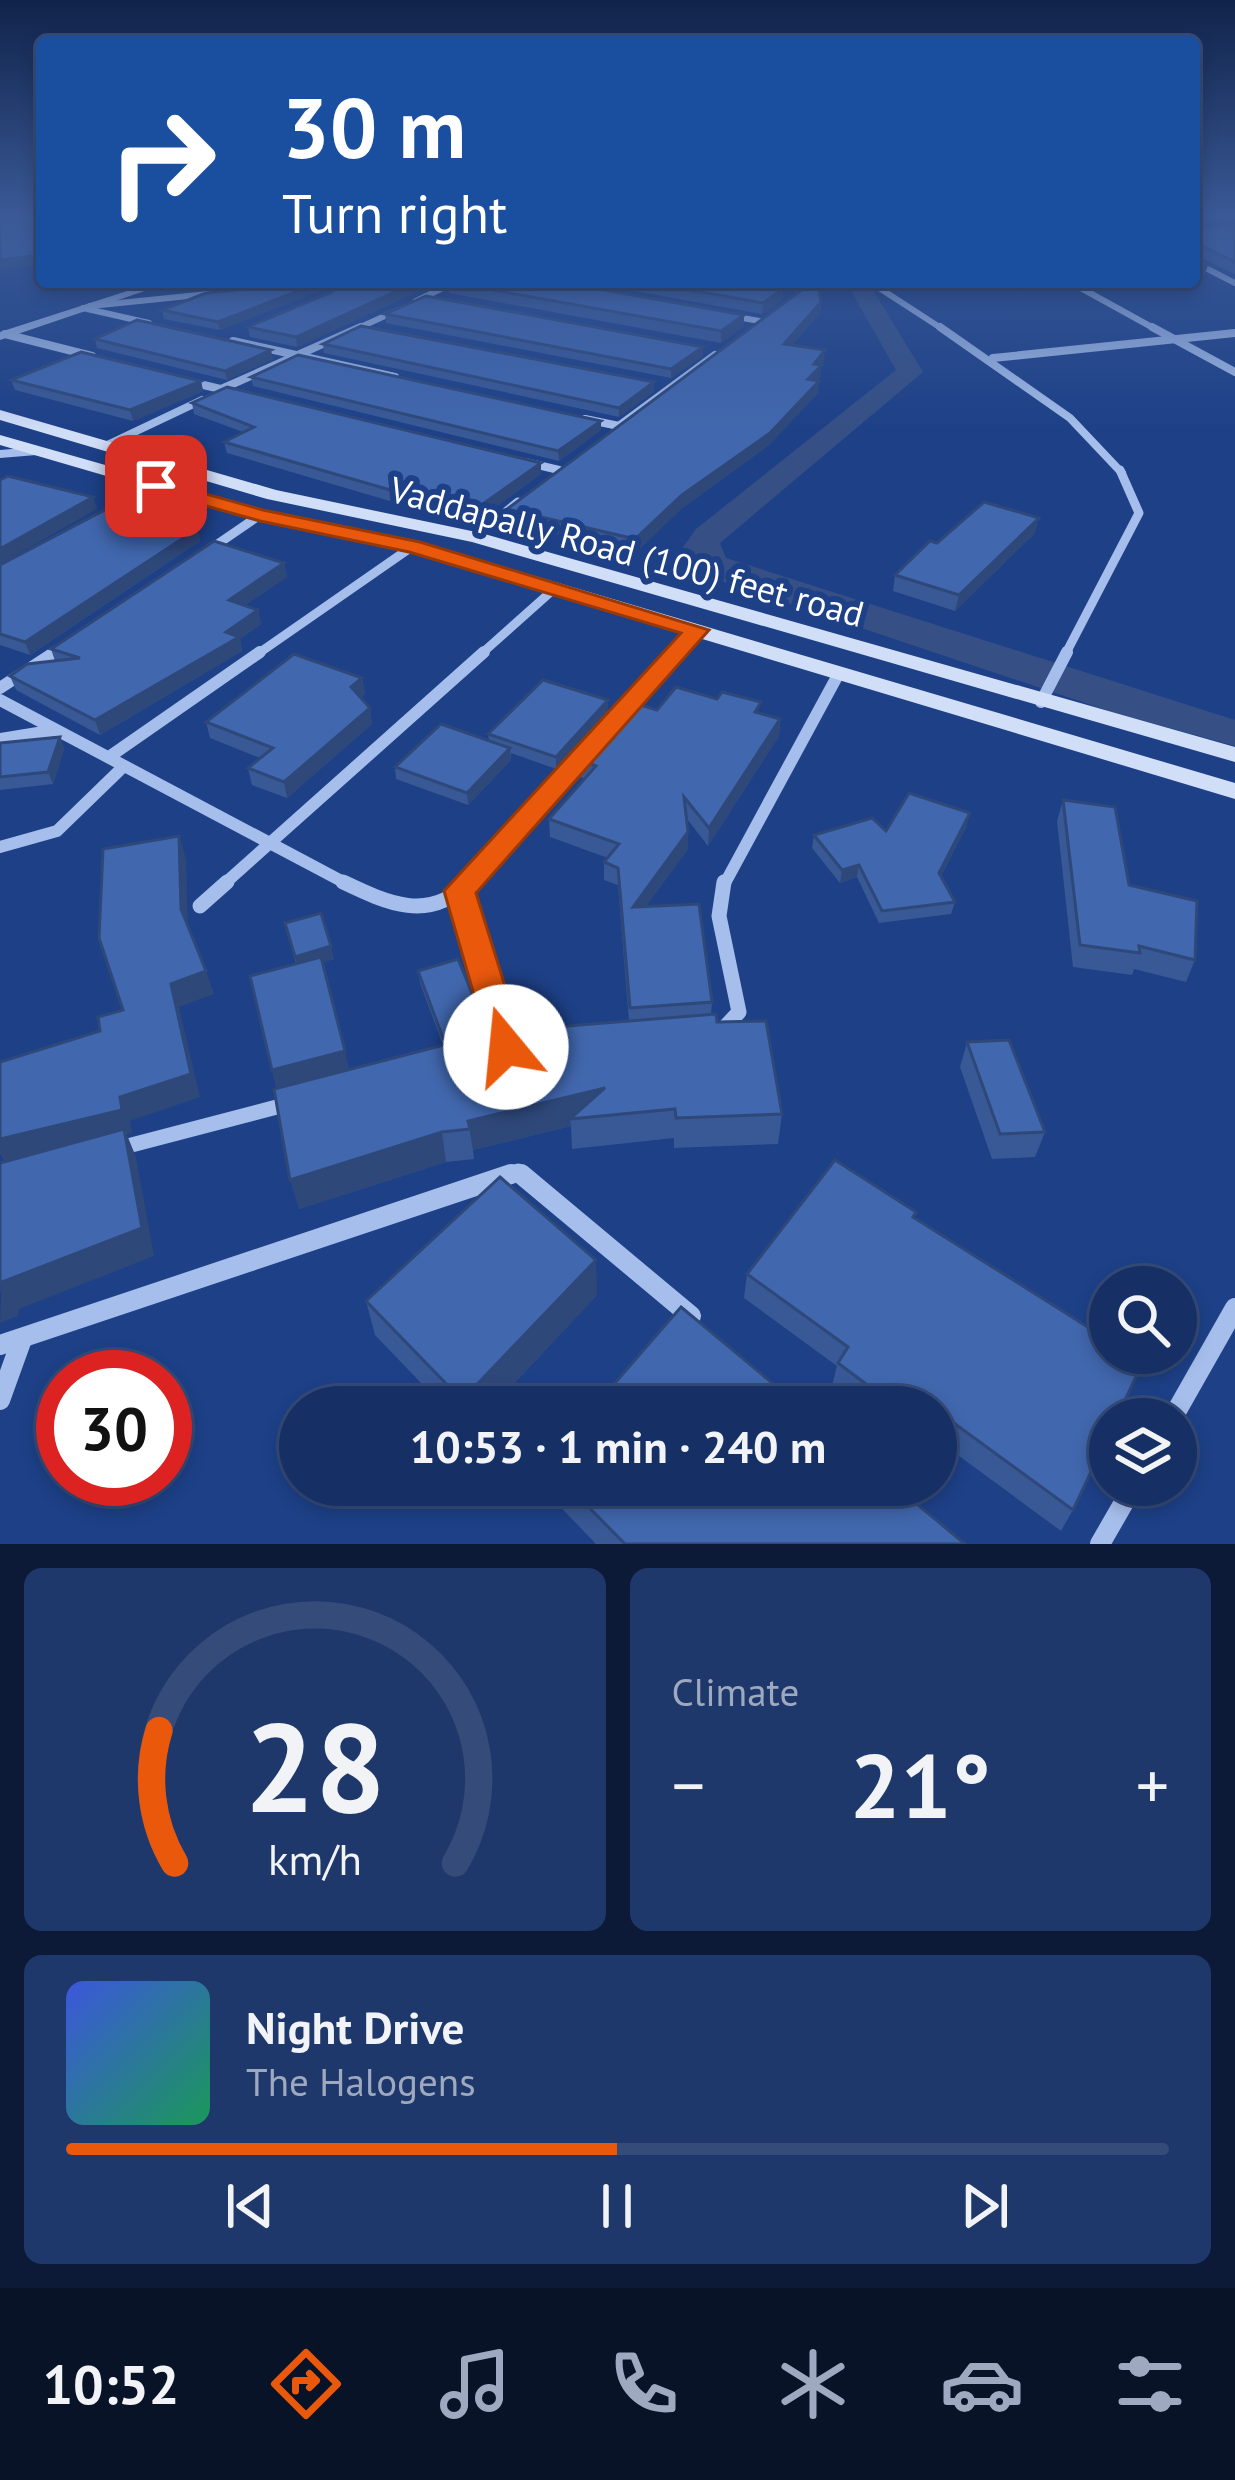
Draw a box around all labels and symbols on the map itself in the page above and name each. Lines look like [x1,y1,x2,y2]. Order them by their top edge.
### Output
pin [105,435,207,537]
street label: Vaddapally Road (100) feet road [384,465,869,637]
position arrow [443,984,569,1110]
speed limit sign: 30 [36,1350,192,1506]

